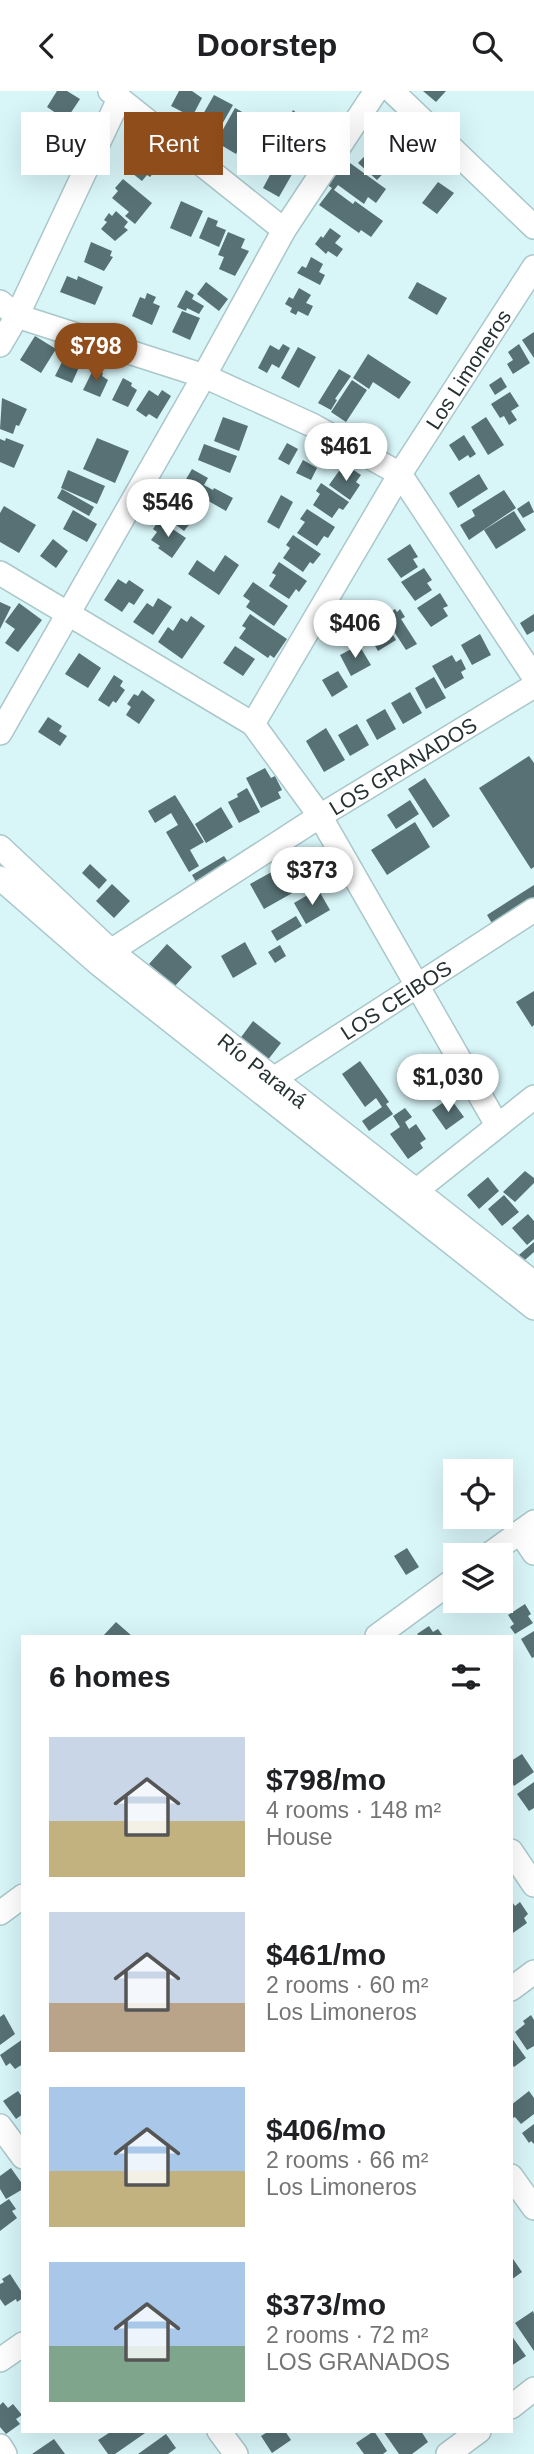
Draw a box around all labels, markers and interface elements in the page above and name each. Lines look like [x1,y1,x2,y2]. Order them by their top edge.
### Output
icon: back [28,27,66,65]
text: Doorstep [197,27,337,63]
icon: search [468,27,506,65]
chip: Buy [21,112,110,175]
chip: Rent [124,112,223,175]
chip: Filters [237,112,350,175]
chip: New [364,112,460,175]
street label: Los Limoneros [421,305,515,433]
pin: $798 [55,323,137,383]
text: $798 [70,333,122,359]
pin: $461 [305,423,387,483]
text: $461 [320,433,372,459]
pin: $546 [127,479,209,539]
text: $546 [142,489,194,515]
pin: $406 [314,601,396,660]
text: $406 [329,610,381,636]
street label: LOS GRANADOS [325,712,481,819]
pin: $373 [271,847,353,907]
text: $373 [286,857,338,883]
street label: LOS CEIBOS [336,955,455,1044]
street label: Río Paraná [214,1028,312,1112]
pin: $1,030 [391,1055,505,1114]
text: $1,030 [413,1064,483,1090]
map controls [443,1459,513,1613]
button: locate [443,1459,513,1529]
button: layers [443,1543,513,1613]
icon: filters [447,1658,485,1696]
text: 6 homes [49,1660,171,1693]
text: $798/mo [266,1763,386,1796]
icon: home [105,1765,189,1849]
text: 4 rooms · 148 m² [266,1797,441,1823]
text: House [266,1824,332,1850]
text: $461/mo [266,1938,386,1971]
icon: home [105,1940,189,2024]
text: 2 rooms · 60 m² [266,1972,428,1998]
text: Los Limoneros [266,1999,417,2025]
text: $406/mo [266,2113,386,2146]
icon: home [105,2115,189,2199]
text: 2 rooms · 66 m² [266,2147,428,2173]
text: Los Limoneros [266,2174,417,2200]
text: $373/mo [266,2288,386,2321]
icon: home [105,2290,189,2374]
text: 2 rooms · 72 m² [266,2322,428,2348]
text: LOS GRANADOS [266,2349,450,2375]

